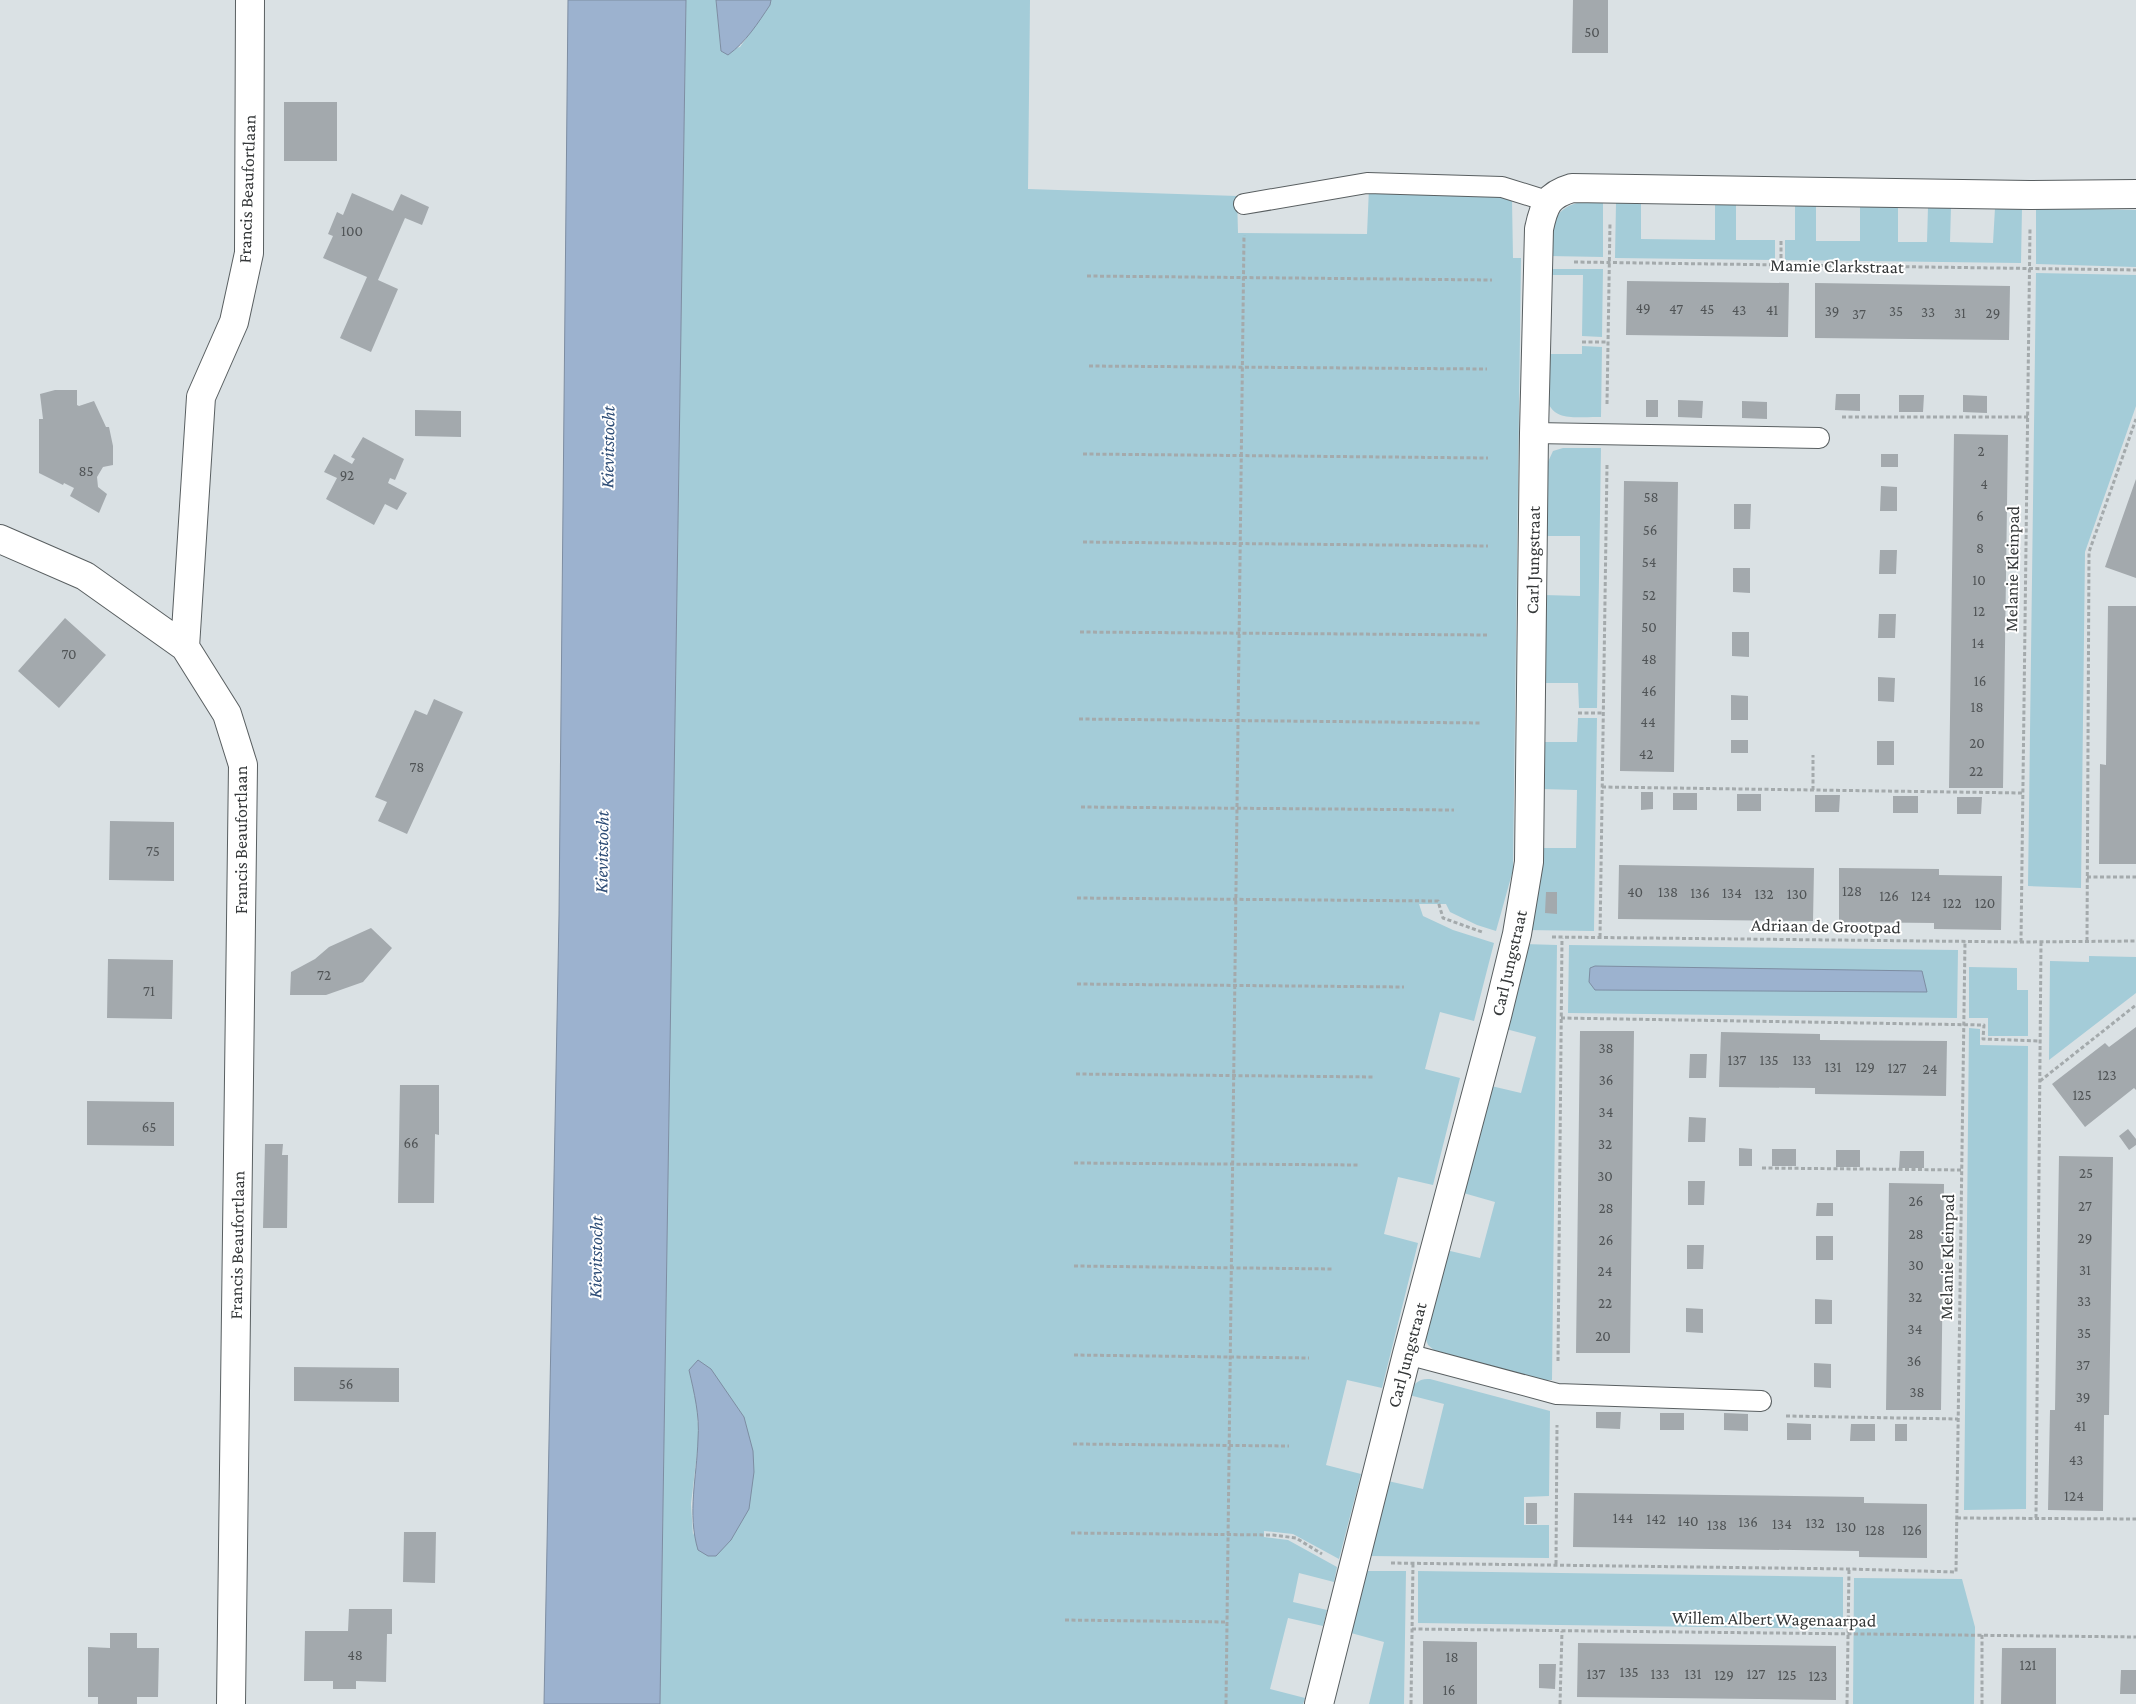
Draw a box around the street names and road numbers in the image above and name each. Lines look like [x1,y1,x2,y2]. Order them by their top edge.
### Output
street label: Francis Beaufortlaan [234,114,260,264]
street label: Mamie Clarkstraat [1770,255,1905,277]
street label: Carl Jungstraat [1522,505,1544,614]
street label: Melanie Kleinpad [2001,505,2023,632]
street label: Francis Beaufortlaan [231,765,251,914]
street label: Carl Jungstraat [1487,907,1531,1018]
street label: Adriaan de Grootpad [1751,915,1902,937]
street label: Francis Beaufortlaan [226,1170,248,1319]
street label: Melanie Kleinpad [1936,1193,1958,1320]
street label: Carl Jungstraat [1383,1299,1431,1410]
street label: Willem Albert Wagenaarpad [1672,1607,1877,1631]

